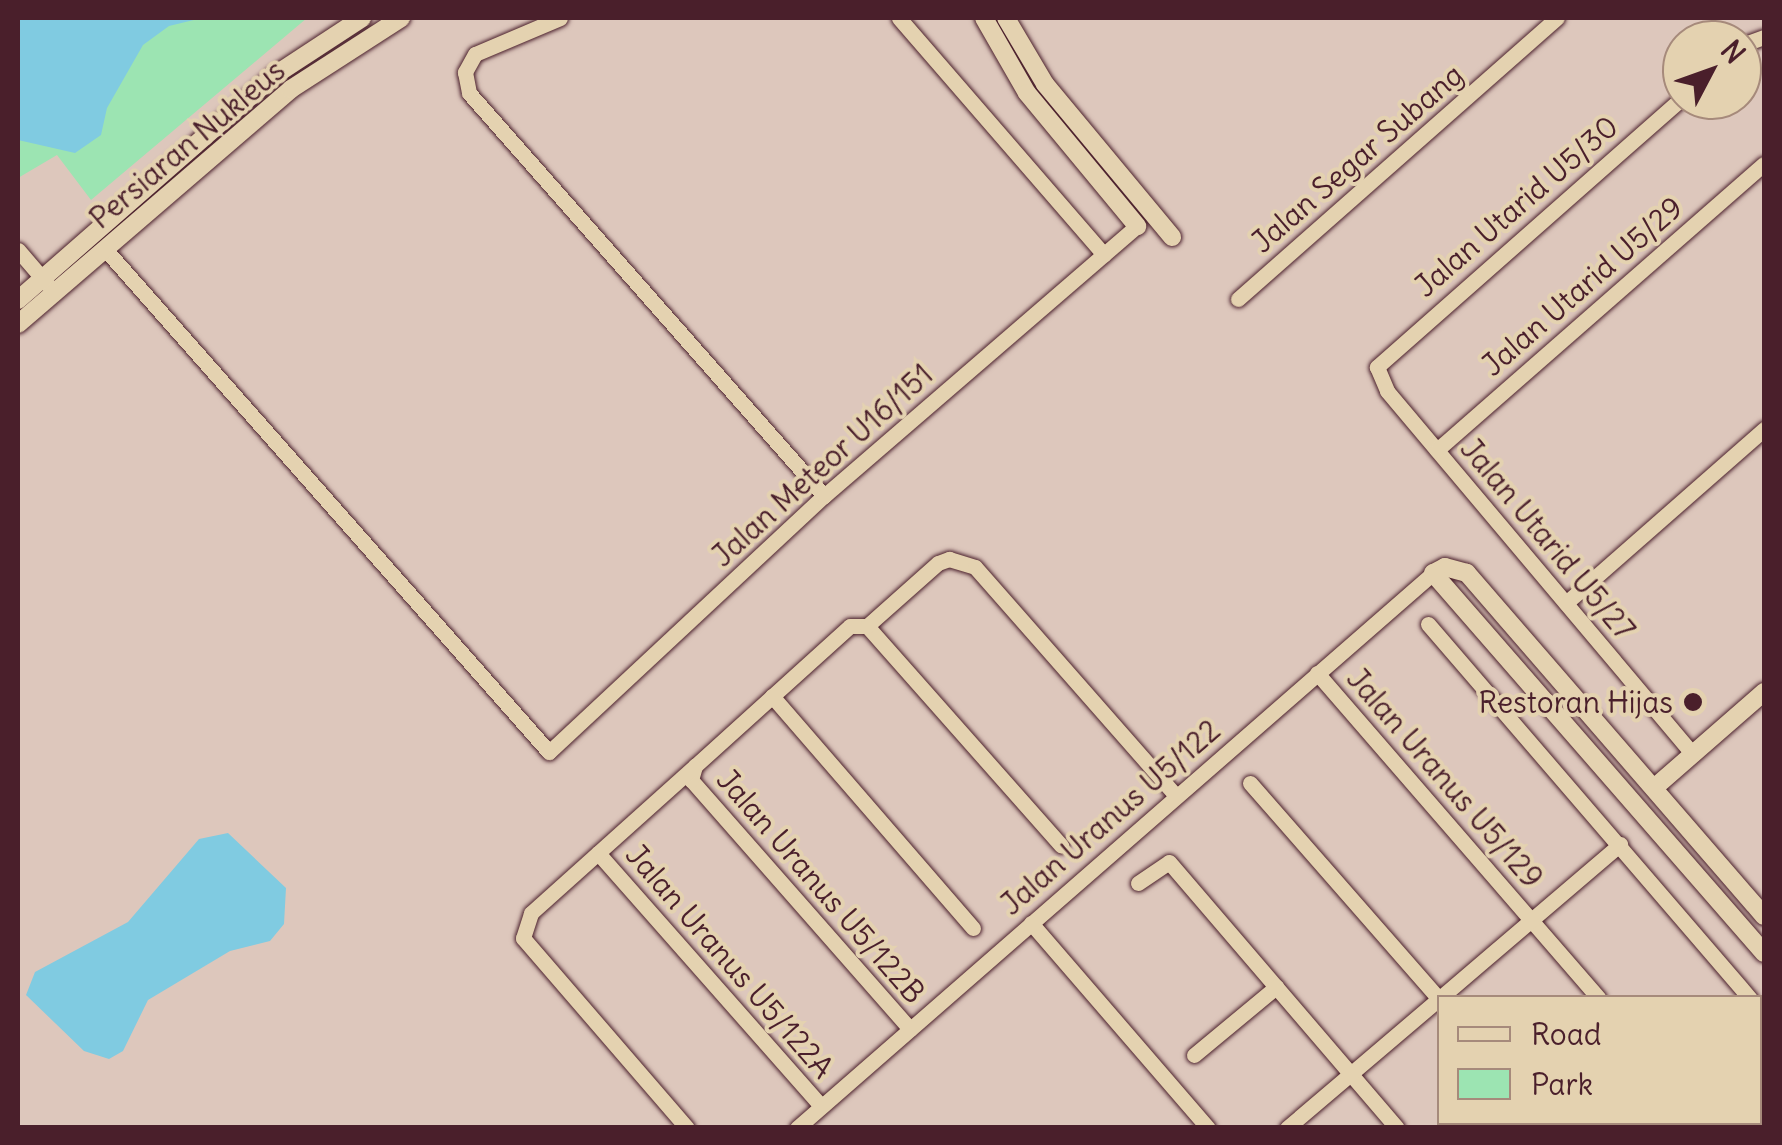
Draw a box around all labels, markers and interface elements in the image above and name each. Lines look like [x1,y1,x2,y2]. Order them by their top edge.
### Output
north arrow [1662,20,1762,120]
text: N [1713,33,1753,71]
street label: Persiaran Nukleus [82,52,292,236]
street label: Jalan Segar Subang [1244,56,1470,260]
street label: Jalan Utarid U5/30 [1407,108,1625,304]
street label: Jalan Utarid U5/29 [1474,189,1690,383]
street label: Jalan Meteor U16/151 [704,356,940,574]
street label: Jalan Utarid U5/27 [1453,431,1643,647]
street label: Jalan Uranus U5/129 [1340,661,1550,895]
place label: Restoran Hijas [1478,684,1673,720]
marker: Restoran Hijas [1682,691,1704,713]
street label: Jalan Uranus U5/122 [993,712,1227,922]
street label: Jalan Uranus U5/122B [709,762,933,1010]
street label: Jalan Uranus U5/122A [619,837,841,1085]
legend [1437,995,1762,1125]
text: Road [1531,1015,1601,1053]
text: Park [1531,1065,1593,1103]

